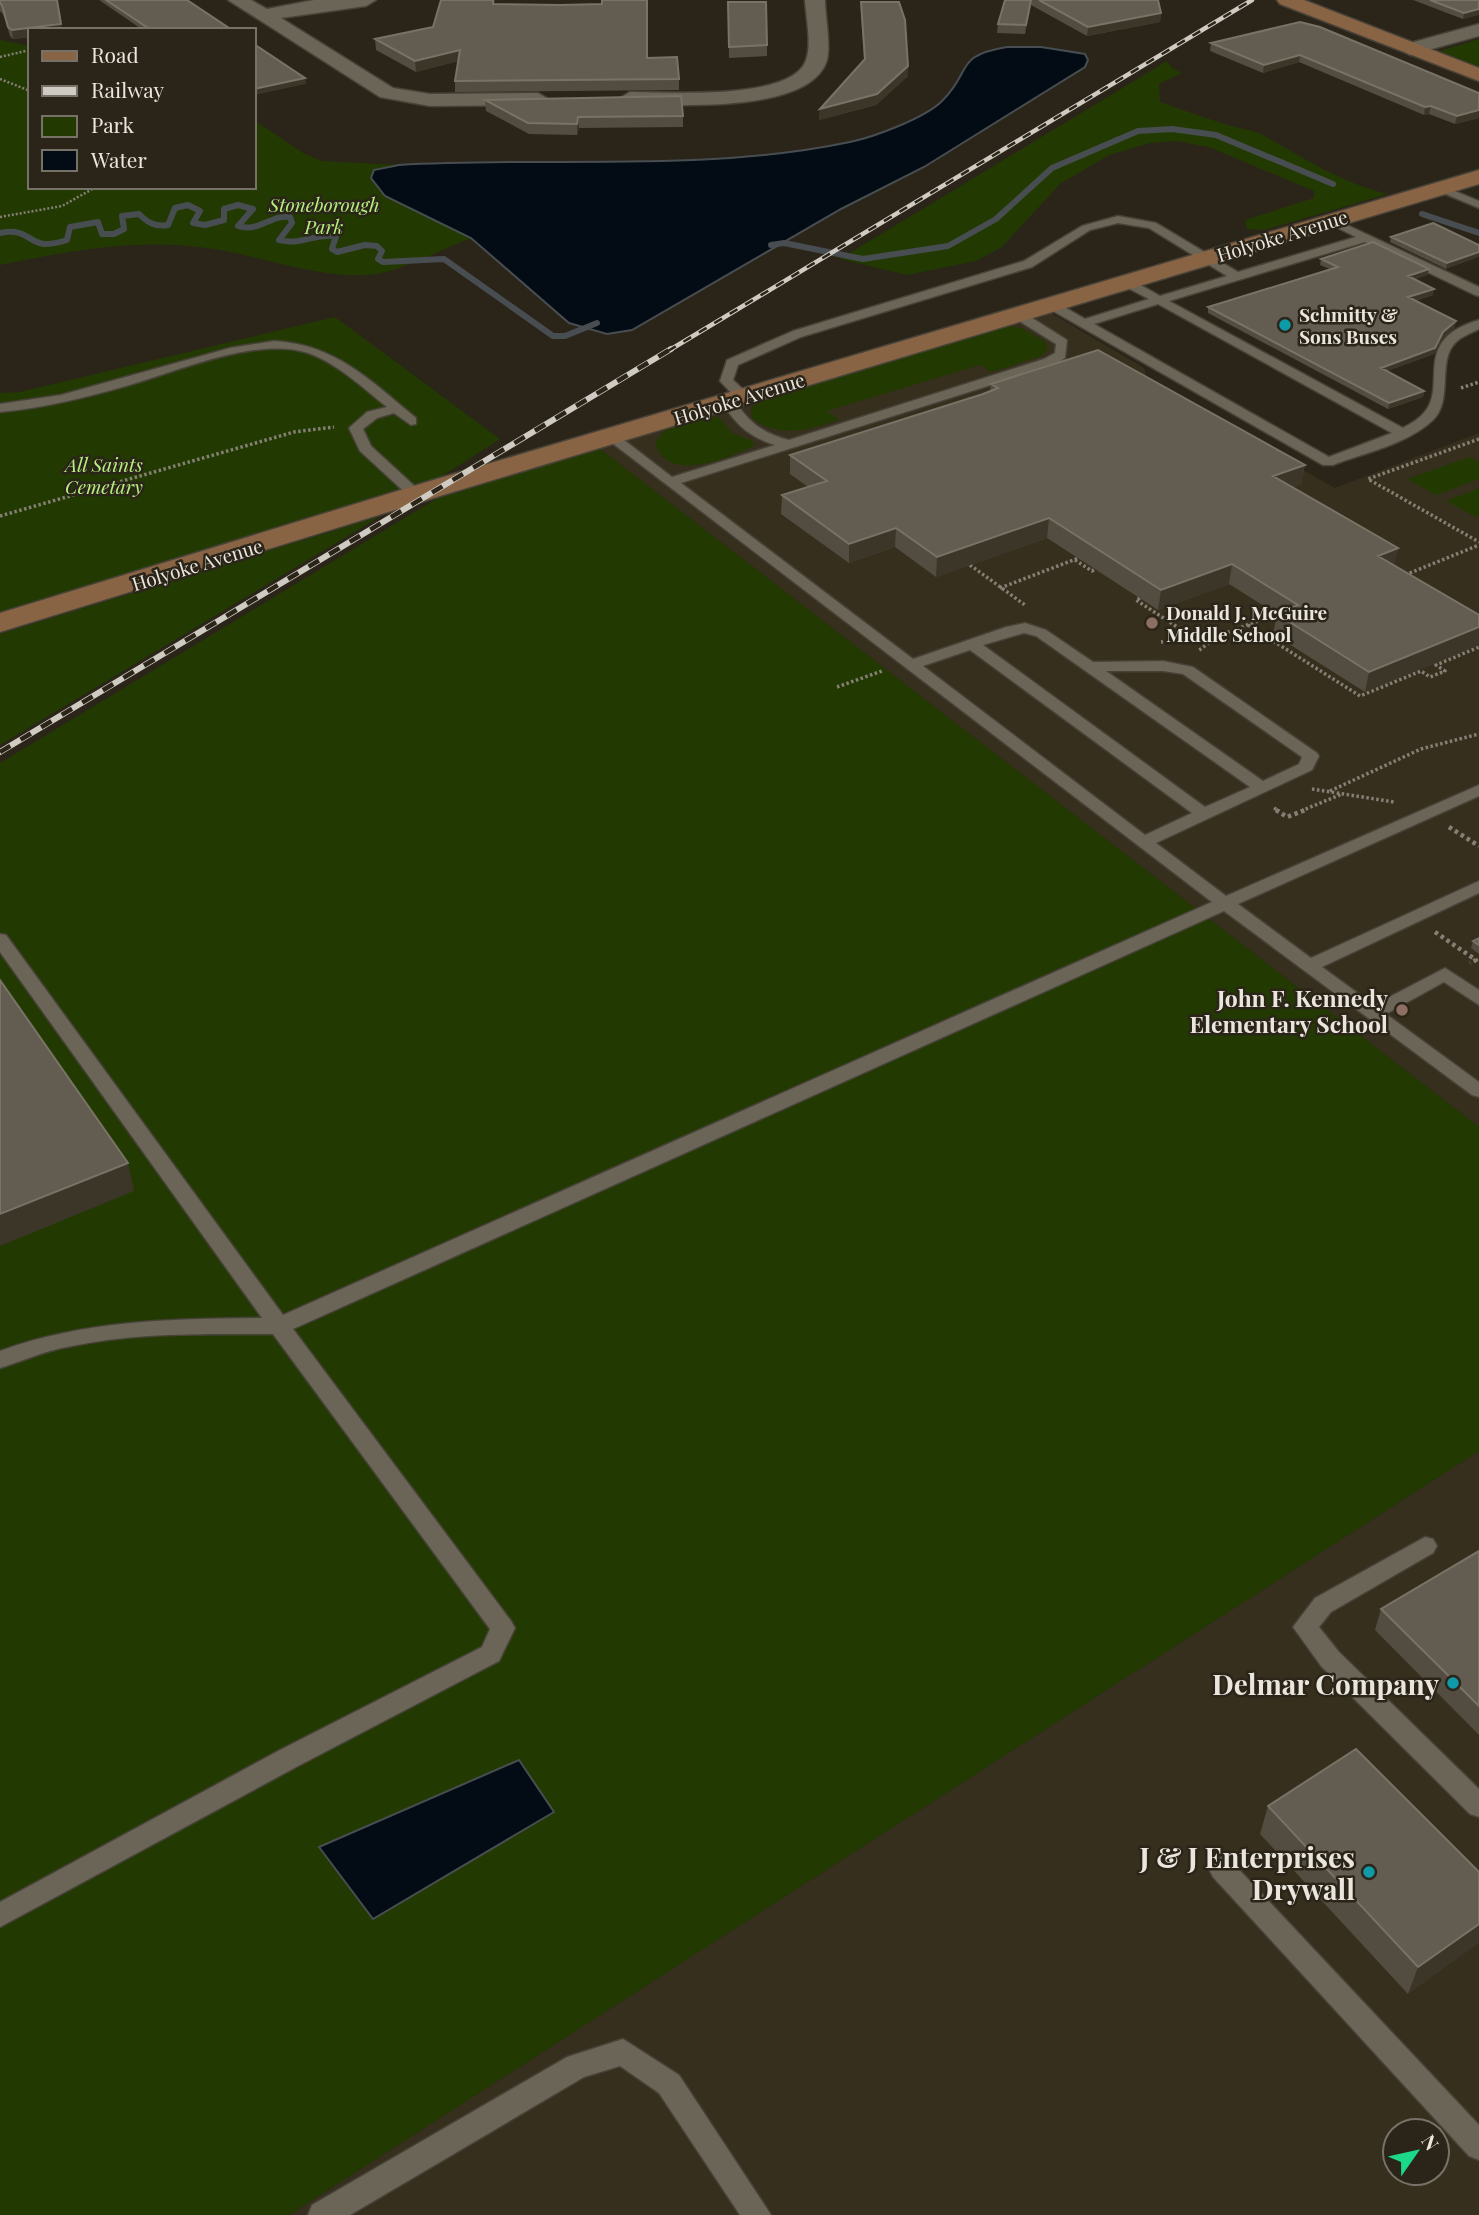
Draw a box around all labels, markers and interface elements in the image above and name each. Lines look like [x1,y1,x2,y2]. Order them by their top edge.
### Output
legend [28,28,256,189]
text: Road [91,40,139,68]
text: Railway [91,75,165,103]
text: Park [91,110,135,138]
text: Water [90,145,147,173]
park label: Stoneborough Park [268,191,379,239]
street label: Holyoke Avenue [1213,203,1351,267]
place label: Schmitty & Sons Buses [1299,301,1398,349]
marker: Schmitty & Sons Buses [1277,317,1293,333]
street label: Holyoke Avenue [670,366,808,430]
park label: All Saints Cemetary [63,451,143,499]
street label: Holyoke Avenue [128,532,266,596]
place label: Donald J. McGuire Middle School [1166,599,1327,647]
marker: Donald J. McGuire Middle School [1144,615,1160,631]
place label: John F. Kennedy Elementary School [1190,982,1388,1039]
marker: John F. Kennedy Elementary School [1394,1002,1410,1018]
place label: Delmar Company [1212,1665,1439,1702]
marker: Delmar Company [1445,1675,1461,1691]
place label: J & J Enterprises Drywall [1138,1838,1355,1907]
marker: J & J Enterprises Drywall [1361,1864,1377,1880]
north arrow [1381,2117,1451,2187]
text: N [1416,2129,1446,2155]

